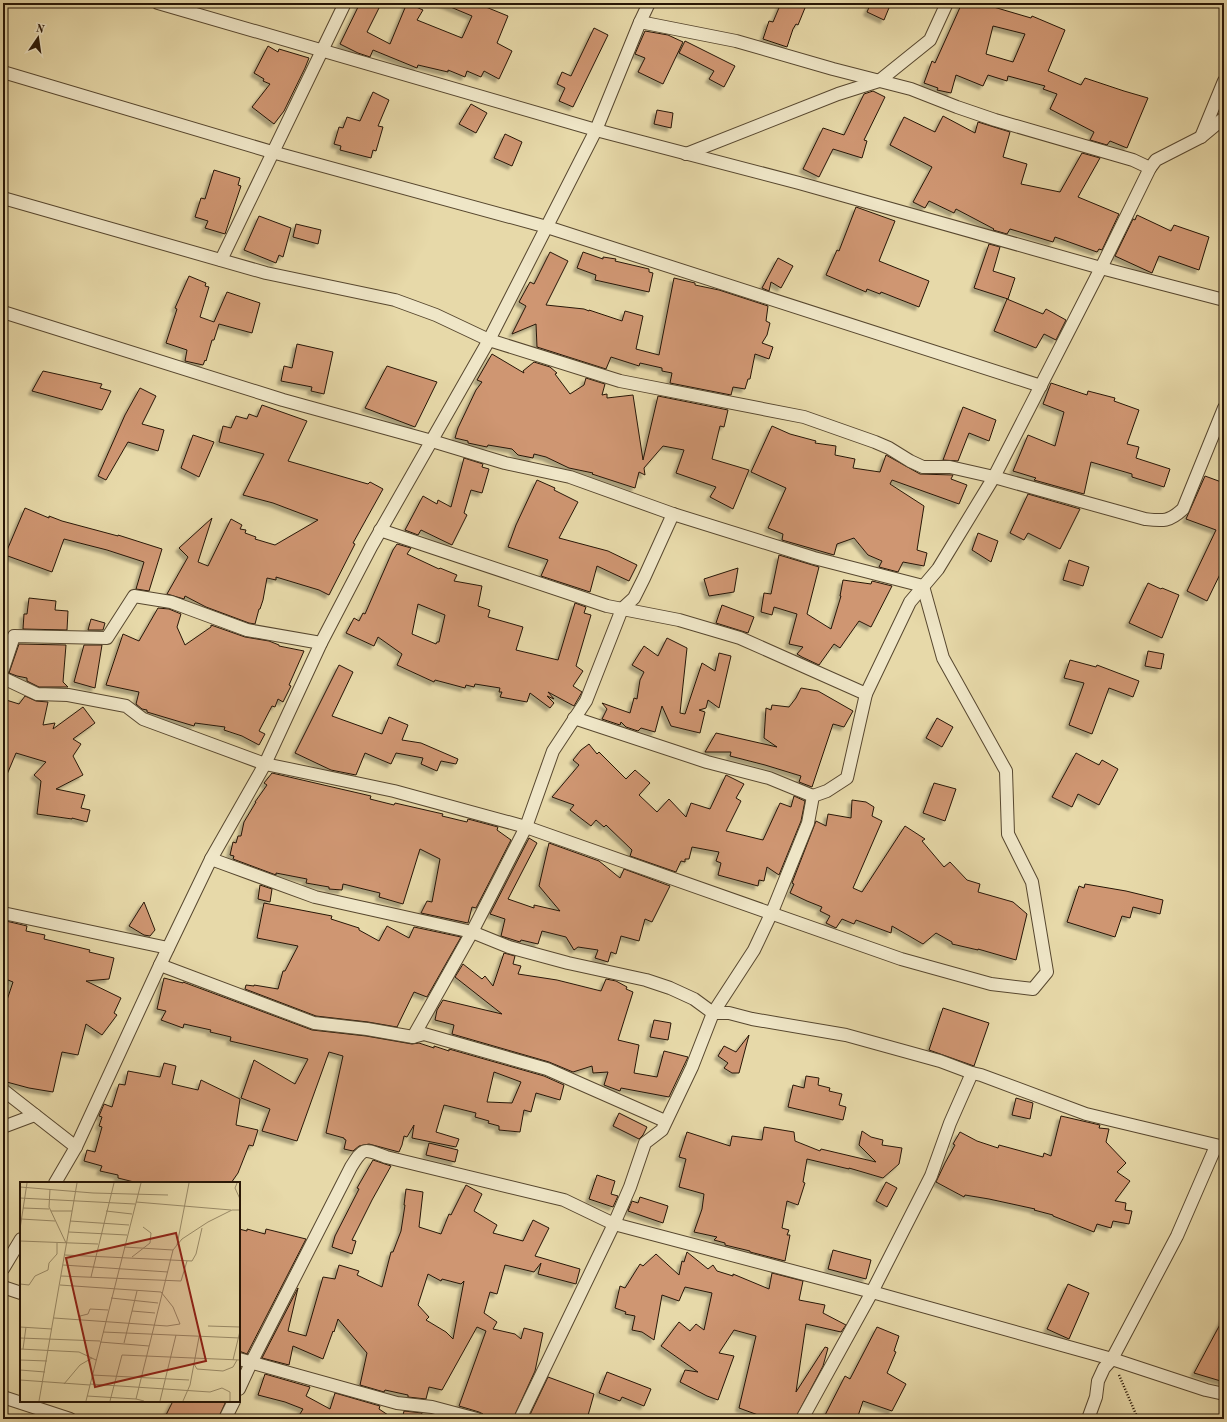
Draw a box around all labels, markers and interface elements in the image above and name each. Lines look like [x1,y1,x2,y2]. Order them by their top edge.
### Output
north arrow [18,18,58,58]
text: N [35,23,46,36]
inset map [20,1182,240,1402]

